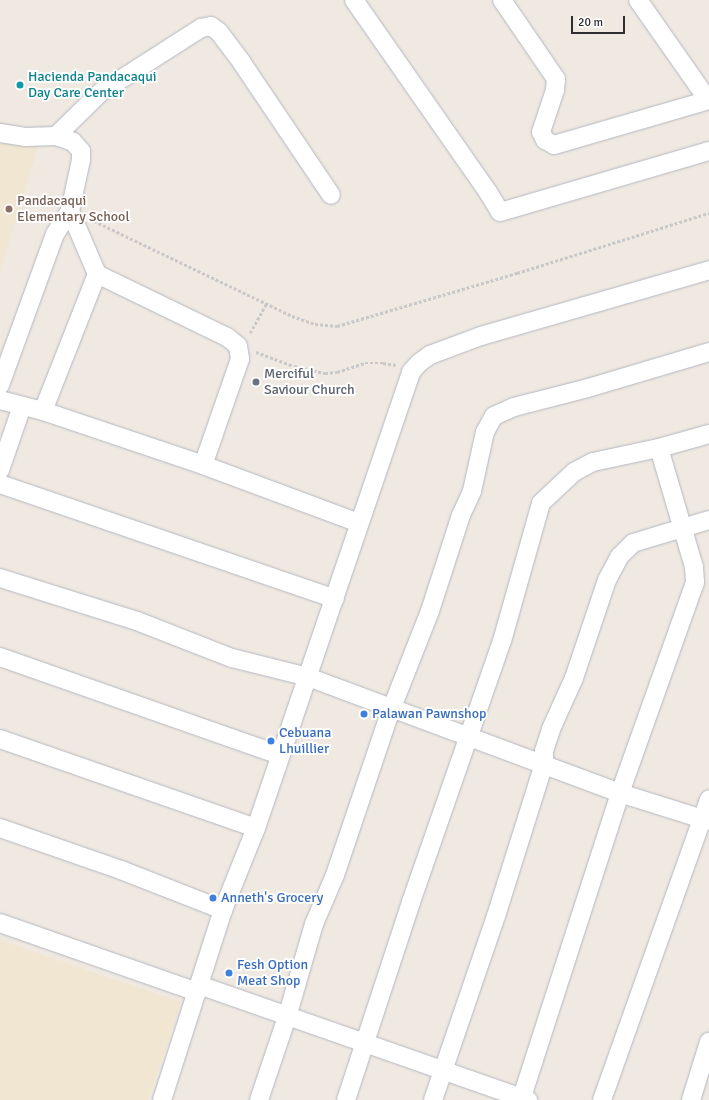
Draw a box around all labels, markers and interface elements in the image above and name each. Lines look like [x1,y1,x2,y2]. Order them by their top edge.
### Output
scale bar [573,8,627,34]
text: 20 m [578,15,603,30]
place label: Hacienda Pandacaqui Day Care Center [28,69,157,102]
marker: Hacienda Pandacaqui Day Care Center [15,80,25,90]
place label: Pandacaqui Elementary School [17,193,130,226]
marker: Pandacaqui Elementary School [4,204,14,214]
place label: Merciful Saviour Church [264,366,355,398]
marker: Merciful Saviour Church [251,377,261,387]
place label: Palawan Pawnshop [372,706,486,722]
marker: Palawan Pawnshop [359,709,369,719]
place label: Cebuana Lhuillier [279,725,331,758]
marker: Cebuana Lhuillier [266,736,276,746]
place label: Anneth's Grocery [221,890,323,906]
marker: Anneth's Grocery [208,893,218,903]
place label: Fesh Option Meat Shop [237,957,308,990]
marker: Fesh Option Meat Shop [224,968,234,978]

